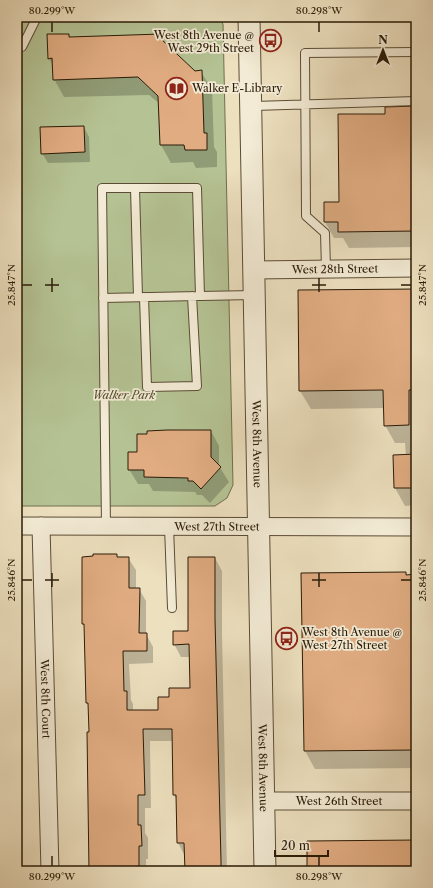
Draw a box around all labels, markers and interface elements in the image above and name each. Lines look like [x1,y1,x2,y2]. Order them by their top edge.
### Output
text: 80.299°W [29,4,76,17]
text: 80.298°W [296,4,343,17]
place label: West 8th Avenue @ West 29th Street [153,28,254,55]
bus stop icon: West 8th Avenue @ West 29th Street [257,28,283,54]
north arrow [363,30,403,70]
text: N [378,33,388,47]
library icon: Walker E-Library [163,75,189,101]
place label: Walker E-Library [191,81,283,95]
street label: West 28th Street [291,261,379,277]
text: 25.847°N [5,264,18,306]
text: 25.847°N [416,264,429,306]
park label: Walker Park [93,388,156,402]
street label: West 8th Avenue [249,399,265,488]
street label: West 27th Street [173,519,260,534]
text: 25.846°N [5,559,18,601]
text: 25.846°N [416,559,429,601]
bus stop icon: West 8th Avenue @ West 27th Street [274,625,300,651]
place label: West 8th Avenue @ West 27th Street [301,625,402,652]
street label: West 8th Court [37,658,54,739]
street label: West 8th Avenue [255,723,271,812]
street label: West 26th Street [295,794,382,808]
scale bar [275,832,328,858]
text: 20 m [281,838,310,853]
text: 80.299°W [29,870,76,883]
text: 80.298°W [296,870,343,883]

